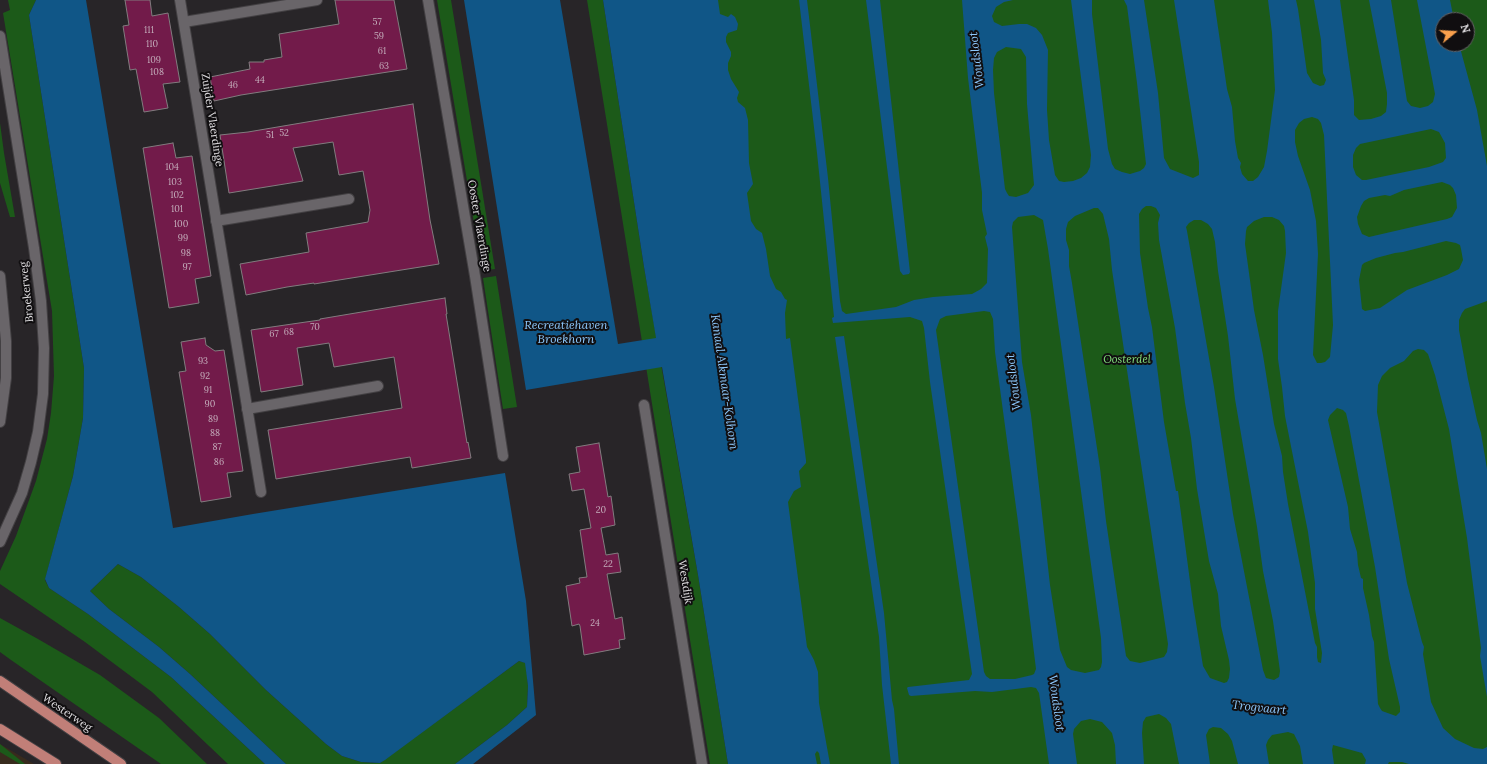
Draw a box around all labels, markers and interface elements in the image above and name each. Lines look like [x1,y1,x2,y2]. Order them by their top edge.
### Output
north arrow [1435,12,1475,52]
house number: 57 [372,17,382,27]
text: N [1457,22,1473,35]
house number: 111 [144,25,154,35]
house number: 59 [374,31,384,41]
water label: Woudsloot [966,31,988,89]
house number: 110 [146,39,158,49]
house number: 61 [378,46,386,56]
house number: 109 [147,55,161,65]
house number: 63 [379,61,389,71]
house number: 108 [150,67,164,77]
street label: Zuijder Vlaerdinge [198,72,226,168]
house number: 44 [255,75,265,85]
house number: 46 [228,80,238,90]
house number: 52 [279,128,289,138]
house number: 51 [266,130,274,140]
house number: 104 [165,162,179,172]
house number: 103 [168,177,182,187]
street label: Ooster Vlaerdinge [464,179,494,273]
house number: 102 [170,190,184,200]
house number: 101 [171,204,183,214]
house number: 100 [174,219,188,229]
house number: 99 [178,233,188,243]
house number: 98 [181,248,191,258]
street label: Broekerweg [17,261,37,323]
house number: 97 [182,262,192,272]
water label: Kanaal Alkmaar-Kolhorn [707,313,741,451]
water label: Recreatiehaven Broekhorn [524,319,608,347]
house number: 70 [310,322,320,332]
house number: 68 [284,327,294,337]
house number: 67 [269,329,279,339]
water label: Woudsloot [1003,353,1025,411]
park label: Oosterdel [1103,353,1151,367]
house number: 93 [198,356,208,366]
house number: 92 [200,371,210,381]
house number: 91 [204,385,212,395]
house number: 90 [205,399,215,409]
house number: 89 [208,414,218,424]
house number: 88 [210,428,220,438]
house number: 87 [212,442,222,452]
house number: 86 [214,457,224,467]
house number: 20 [596,505,606,515]
house number: 22 [603,559,613,569]
street label: Westdijk [675,559,695,605]
house number: 24 [590,618,600,628]
water label: Woudsloot [1045,674,1067,732]
street label: Westerweg [40,691,94,735]
water label: Trogvaart [1231,698,1287,718]

